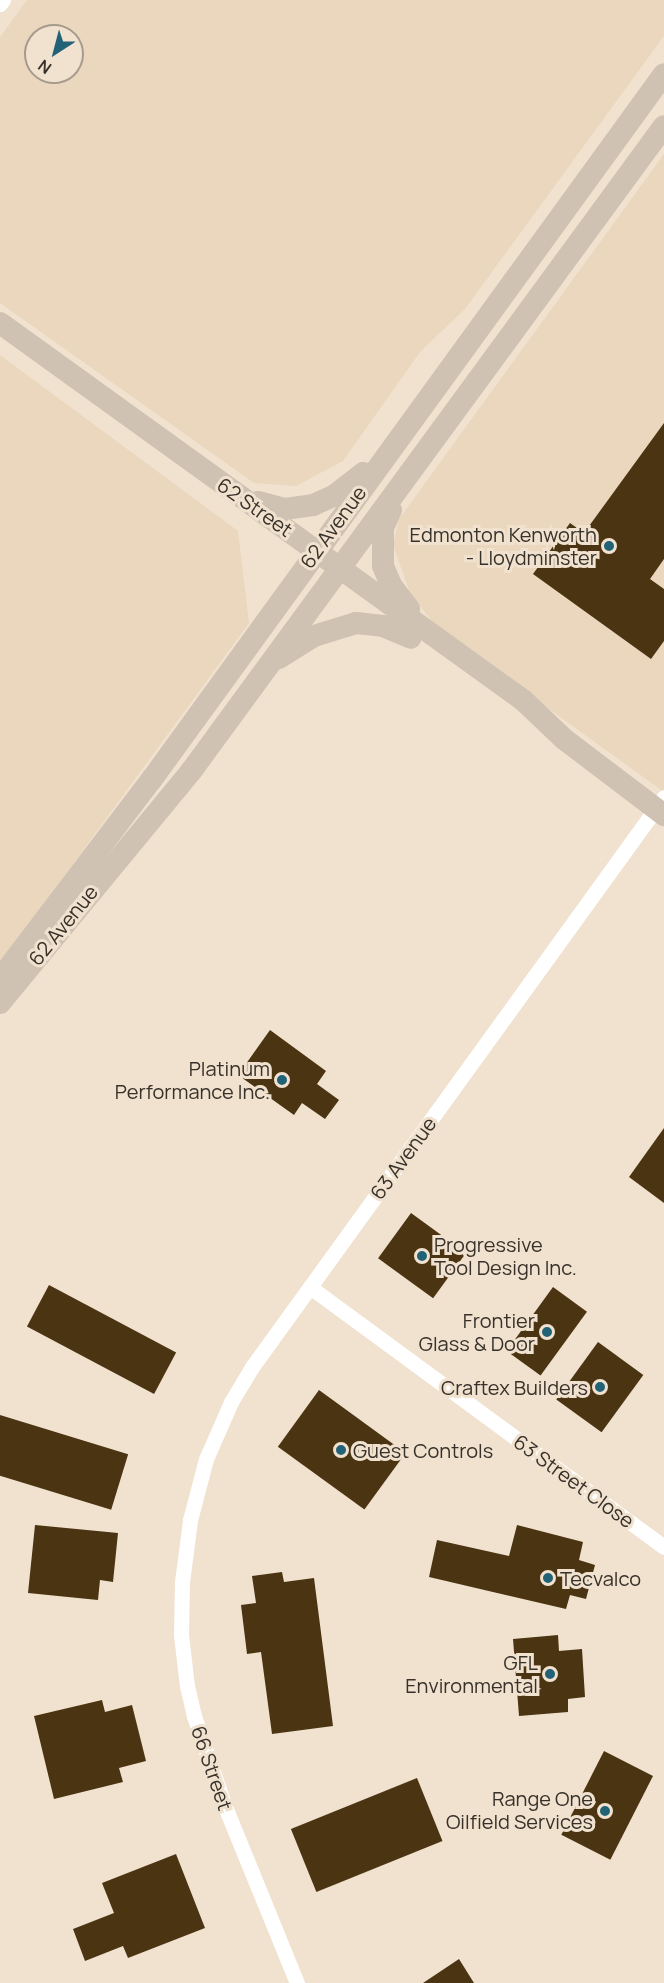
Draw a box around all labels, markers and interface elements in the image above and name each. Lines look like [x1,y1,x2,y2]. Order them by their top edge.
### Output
north arrow [24,24,84,84]
text: N [33,55,56,79]
street label: 62 Street [213,472,297,542]
street label: 62 Avenue [295,481,371,573]
place label: Edmonton Kenworth - Lloydminster [410,522,597,569]
marker: Edmonton Kenworth - Lloydminster [602,539,616,553]
street label: 62 Avenue [23,880,103,970]
place label: Platinum Performance Inc. [115,1056,270,1103]
marker: Platinum Performance Inc. [275,1073,289,1087]
street label: 63 Avenue [365,1112,441,1204]
place label: Progressive Tool Design Inc. [434,1232,577,1279]
marker: Progressive Tool Design Inc. [415,1249,429,1263]
place label: Frontier Glass & Door [419,1308,535,1355]
marker: Frontier Glass & Door [540,1325,554,1339]
place label: Craftex Builders [441,1375,588,1399]
marker: Craftex Builders [593,1380,607,1394]
street label: 63 Street Close [509,1429,639,1533]
place label: Guest Controls [353,1438,493,1462]
marker: Guest Controls [334,1443,348,1457]
place label: Tecvalco [560,1566,641,1590]
marker: Tecvalco [541,1571,555,1585]
place label: GFL Environmental [405,1650,538,1697]
marker: GFL Environmental [543,1667,557,1681]
street label: 66 Street [186,1723,238,1813]
place label: Range One Oilfield Services [446,1787,593,1834]
marker: Range One Oilfield Services [598,1804,612,1818]

